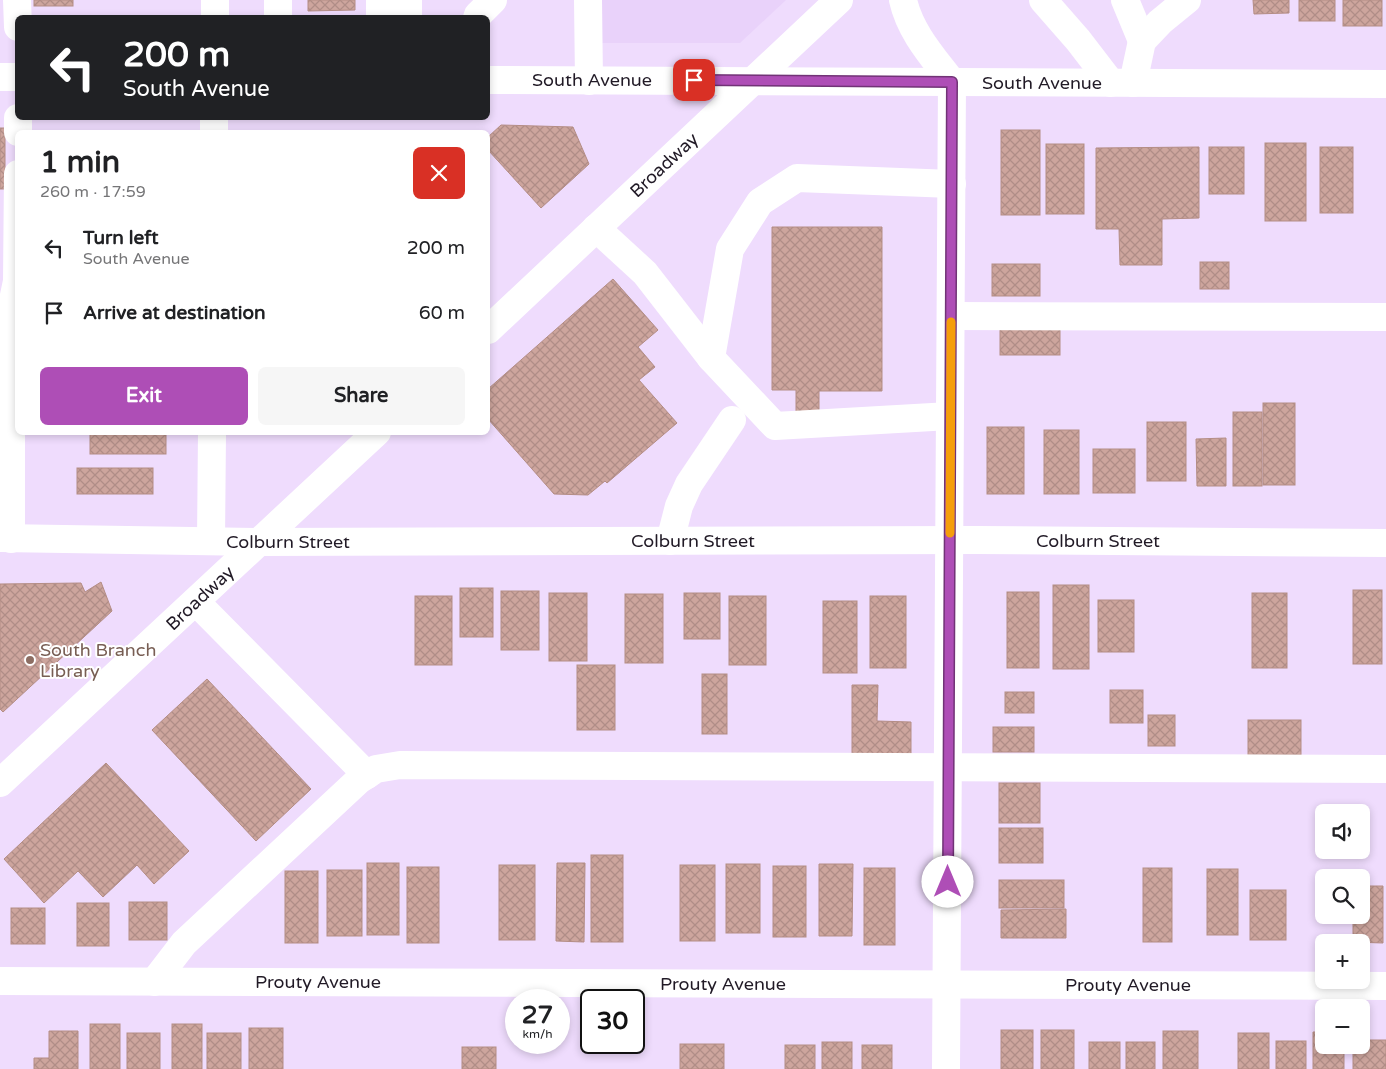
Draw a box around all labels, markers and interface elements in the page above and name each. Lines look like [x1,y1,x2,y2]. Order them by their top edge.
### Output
text: 200 m [123,34,230,76]
icon: left [40,35,105,100]
pin [673,59,715,101]
icon: arrive [680,66,708,94]
street label: South Avenue [532,69,652,91]
street label: South Avenue [982,72,1102,94]
text: South Avenue [123,76,270,102]
street label: Broadway [625,128,703,202]
text: 1 min [40,144,120,181]
button: close [413,147,465,199]
text: 260 m · 17:59 [40,182,146,202]
text: Turn left [83,227,159,249]
icon: left [40,234,68,262]
text: 200 m [407,237,465,259]
text: South Avenue [83,249,190,269]
icon: arrive [40,299,68,327]
text: Arrive at destination [83,302,266,324]
text: 60 m [419,302,465,324]
button: Exit [40,367,248,425]
button: Share [258,367,465,425]
street label: Colburn Street [631,530,755,552]
street label: Colburn Street [1036,530,1160,552]
street label: Colburn Street [226,531,350,553]
street label: Broadway [161,561,239,635]
place label: South Branch Library [40,639,156,682]
marker: South Branch Library [24,654,36,666]
map controls [1315,804,1370,1054]
button: sound [1315,804,1370,859]
position arrow [921,855,973,907]
button: search [1315,869,1370,924]
button: + [1315,934,1370,989]
street label: Prouty Avenue [255,971,381,993]
street label: Prouty Avenue [660,973,786,995]
street label: Prouty Avenue [1065,974,1191,996]
speed limit sign: 30 [580,989,645,1054]
button: − [1315,999,1370,1054]
text: 27 [522,1000,553,1030]
text: km/h [522,1027,553,1041]

